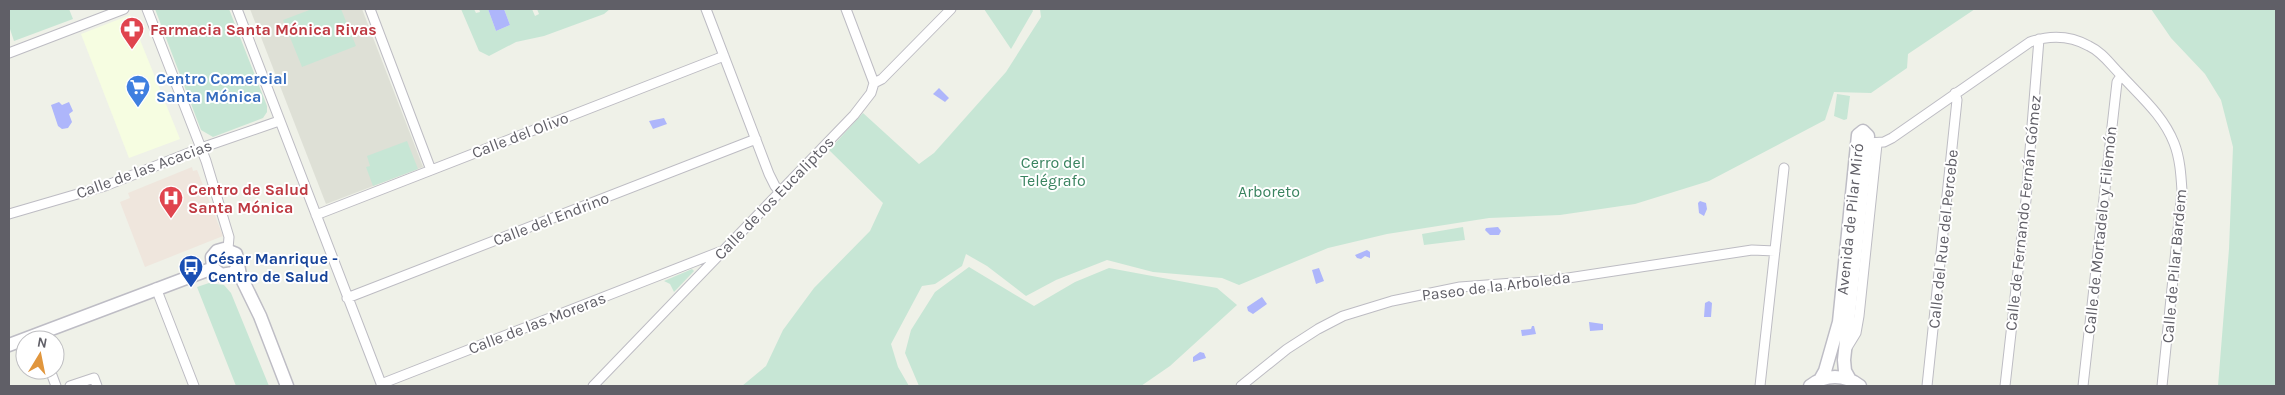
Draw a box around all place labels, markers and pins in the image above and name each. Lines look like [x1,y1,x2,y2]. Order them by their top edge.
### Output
pharmacy icon: Farmacia Santa Mónica Rivas [119,16,145,50]
place label: Farmacia Santa Mónica Rivas [150,20,377,39]
place label: Centro Comercial Santa Mónica [156,69,287,106]
supermarket icon: Centro Comercial Santa Mónica [125,74,151,108]
place label: Centro de Salud Santa Mónica [188,180,309,217]
hospital icon: Centro de Salud Santa Mónica [158,185,184,219]
place label: César Manrique - Centro de Salud [208,249,338,286]
bus stop icon: César Manrique - Centro de Salud [178,254,204,288]

